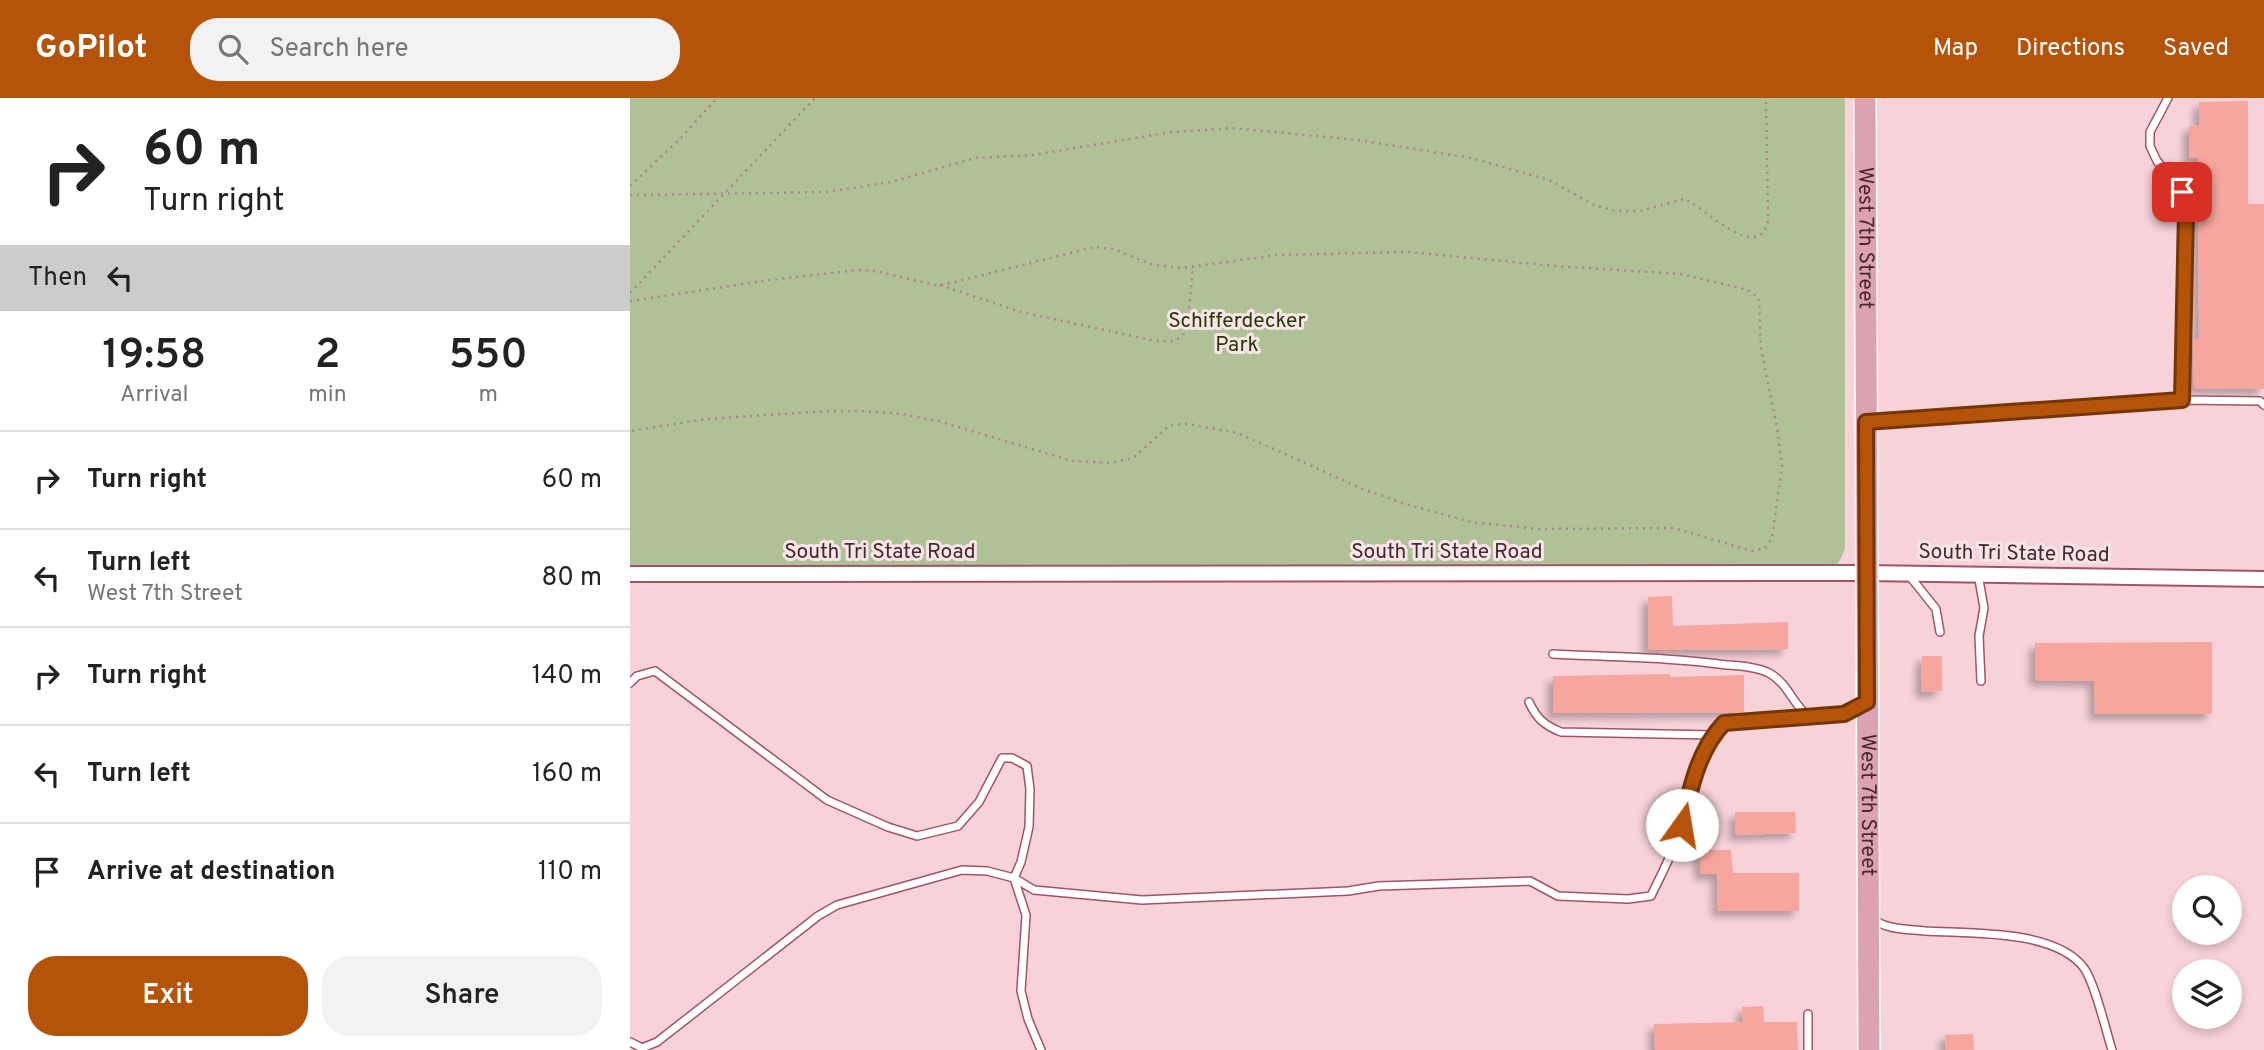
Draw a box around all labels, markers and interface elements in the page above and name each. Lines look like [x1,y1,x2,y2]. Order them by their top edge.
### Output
search box [190,18,680,81]
text: GoPilot [35,28,148,70]
icon: search [214,30,252,68]
text: Search here [270,33,408,66]
text: Map [1933,34,1978,64]
text: Directions [2016,34,2125,64]
text: Saved [2163,34,2229,64]
text: 60 m [143,121,261,183]
icon: right [28,126,119,217]
pin [2152,162,2212,222]
street label: West 7th Street [1852,167,1879,309]
icon: arrive [2163,173,2201,211]
text: Turn right [143,182,285,222]
icon: left [101,259,139,297]
text: Then [28,262,87,295]
park label: Schifferdecker Park [1168,308,1306,359]
text: 19:58 [102,330,206,383]
text: 2 [315,330,340,383]
text: 550 [449,330,528,383]
text: Arrival [120,381,188,410]
text: min [308,381,347,410]
text: m [479,381,498,410]
icon: right [28,461,66,499]
text: Turn right [87,464,207,497]
text: 60 m [542,464,602,497]
street label: South Tri State Road [784,539,976,566]
street label: South Tri State Road [1351,539,1543,566]
street label: South Tri State Road [1918,539,2110,569]
text: Turn left [87,547,191,580]
icon: left [28,559,66,597]
text: 80 m [542,562,602,595]
text: West 7th Street [87,580,243,609]
icon: right [28,657,66,695]
text: Turn right [87,660,207,693]
text: 140 m [532,660,602,693]
street label: West 7th Street [1854,734,1882,876]
icon: left [28,755,66,793]
text: Turn left [87,758,191,791]
text: 160 m [532,758,602,791]
position arrow [1645,788,1719,862]
icon: arrive [28,853,66,891]
text: Arrive at destination [87,856,335,889]
text: 110 m [538,856,602,889]
map controls [2172,875,2242,1029]
button: search [2172,875,2242,945]
button: Exit [28,956,308,1036]
button: Share [322,956,602,1036]
button: layers [2172,959,2242,1029]

